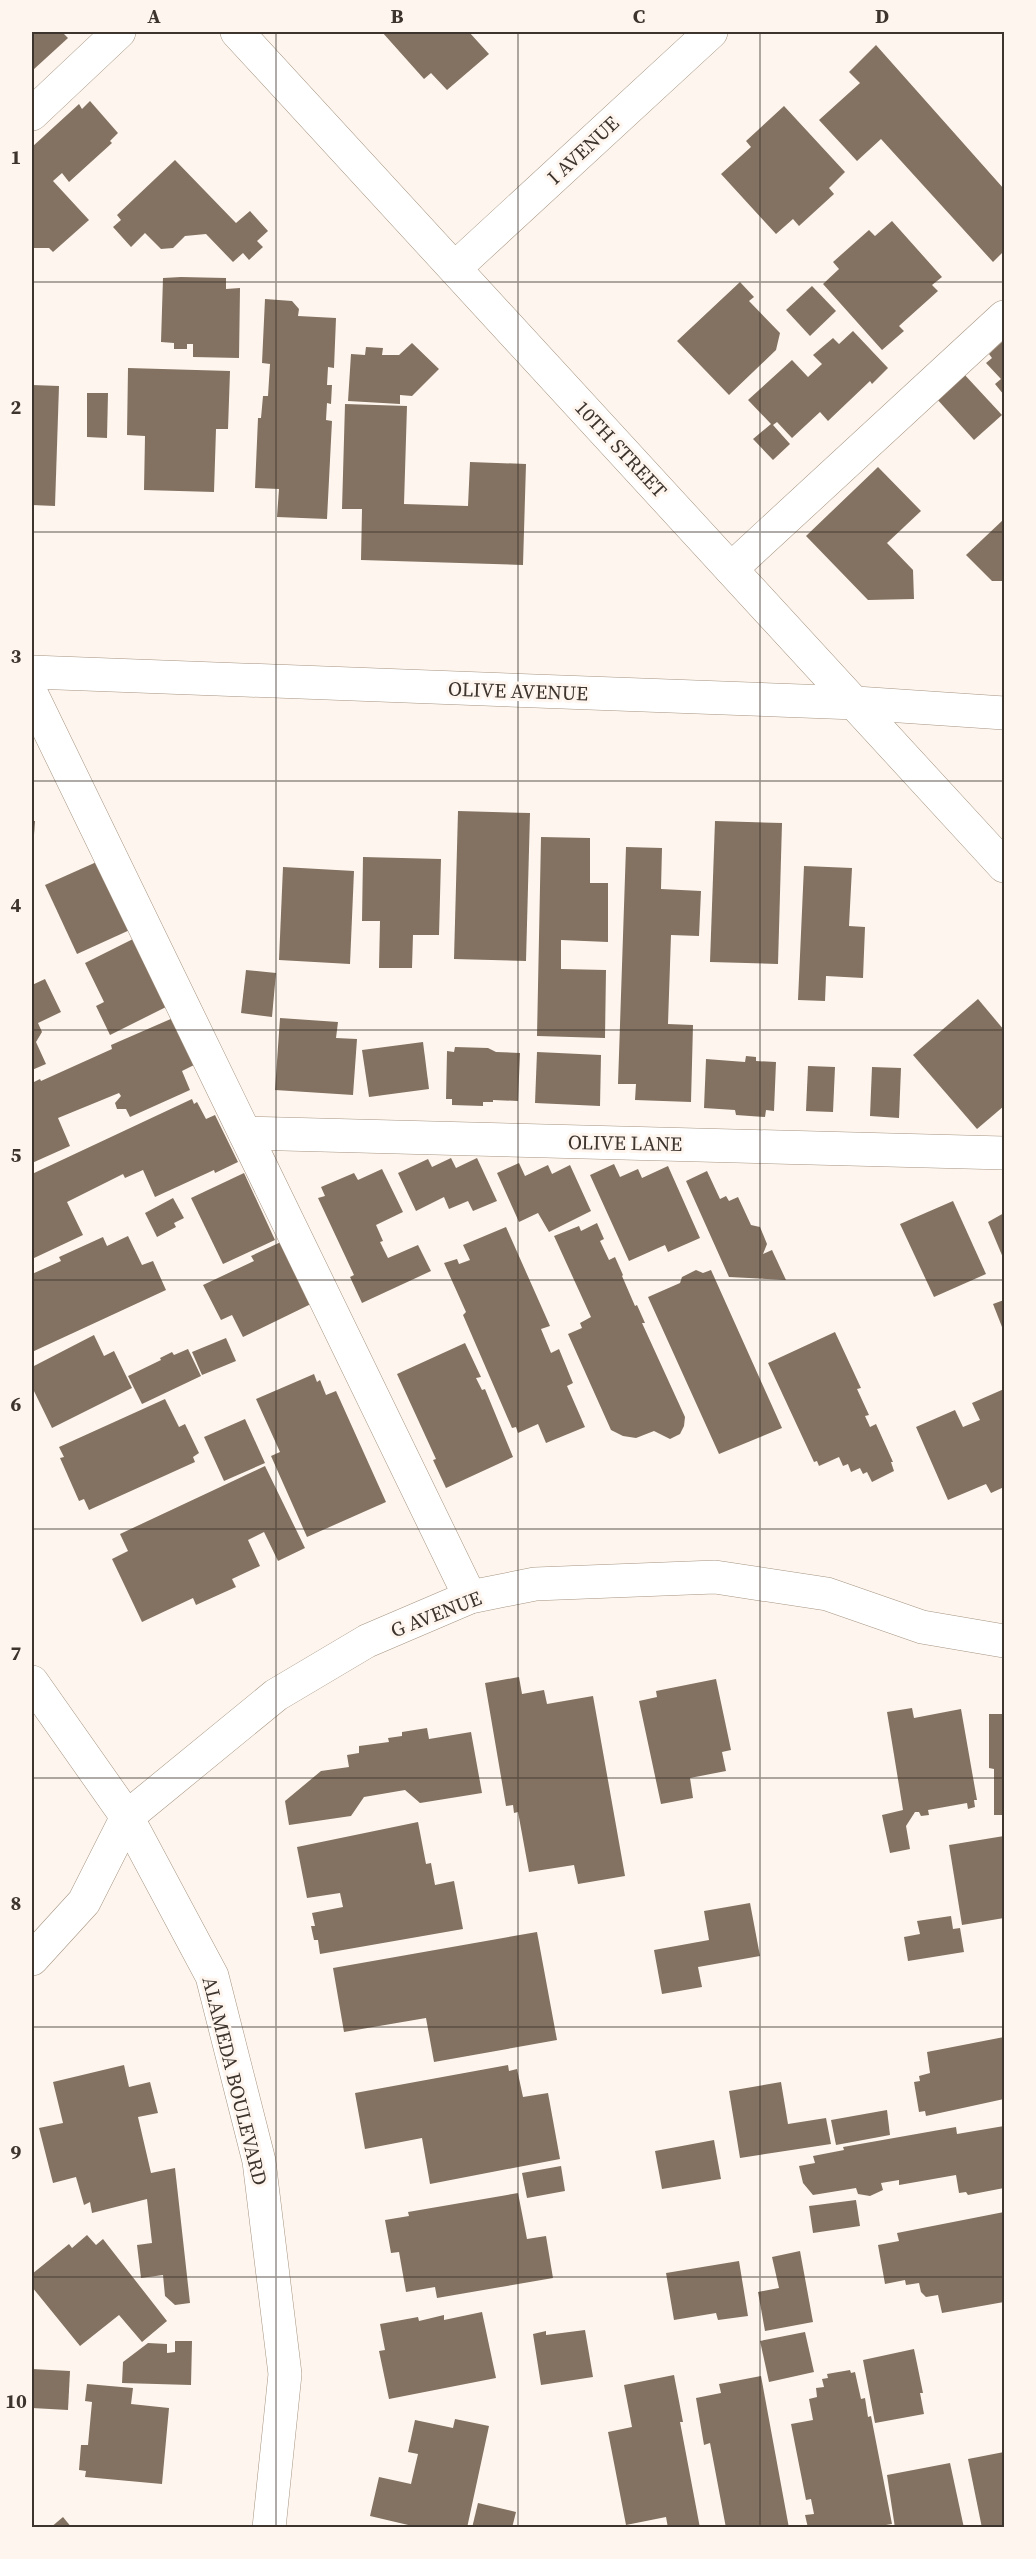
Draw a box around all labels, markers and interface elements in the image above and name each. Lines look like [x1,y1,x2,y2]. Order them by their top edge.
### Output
text: A [147,2,161,30]
text: B [390,2,404,30]
text: C [633,2,645,30]
text: D [875,2,889,30]
street label: I AVENUE [541,109,625,191]
text: 1 [11,143,21,171]
text: 2 [11,393,22,421]
street label: 10TH STREET [569,394,673,504]
text: 3 [11,642,22,670]
street label: OLIVE AVENUE [448,675,588,707]
text: 4 [11,891,22,919]
street label: OLIVE LANE [568,1128,682,1158]
text: 5 [11,1141,22,1169]
text: 6 [11,1390,22,1418]
street label: G AVENUE [386,1584,486,1644]
text: 7 [11,1639,22,1667]
text: 8 [11,1889,21,1917]
street label: ALAMEDA BOULEVARD [196,1974,274,2188]
text: 9 [11,2138,22,2166]
text: 10 [5,2387,27,2415]

